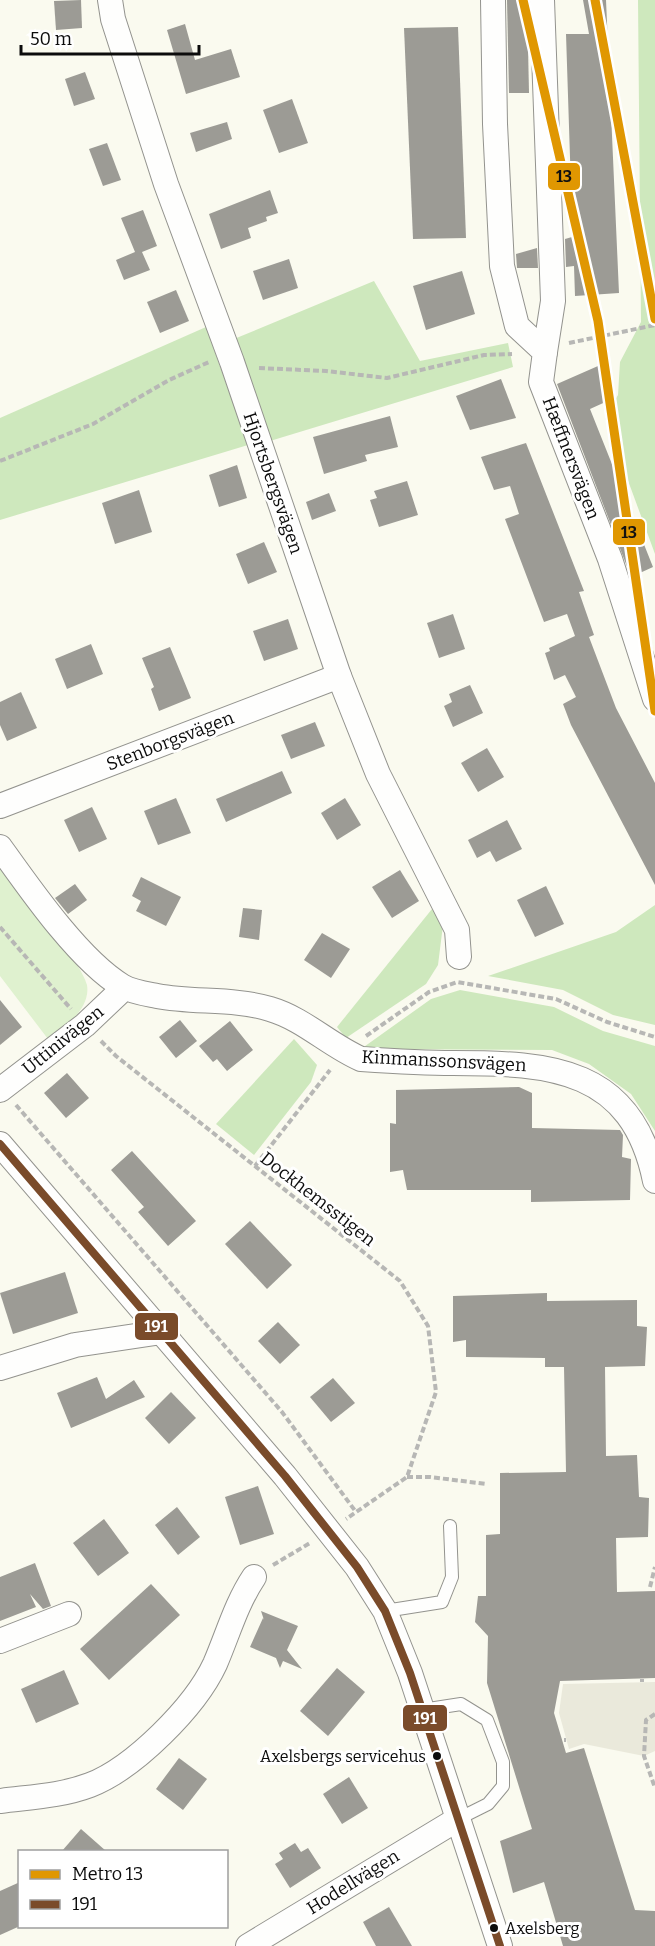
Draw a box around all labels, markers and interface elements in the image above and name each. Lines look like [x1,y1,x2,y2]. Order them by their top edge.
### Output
scale bar [21,18,200,56]
text: 50 m [30,28,72,50]
line badge: 13 [547,162,581,191]
text: 13 [556,167,572,186]
street label: Hæffnersvägen [538,394,605,523]
street label: Hjortsbergsvägen [238,409,308,557]
line badge: 13 [612,518,646,546]
text: 13 [621,523,637,542]
street label: Stenborgsvägen [103,706,237,775]
street label: Uttinivägen [18,1000,109,1079]
street label: Kinmanssonsvägen [361,1046,528,1076]
street label: Dockhemsstigen [256,1147,381,1251]
line badge: 191 [134,1312,179,1341]
text: 191 [144,1317,168,1336]
line badge: 191 [402,1704,448,1732]
text: 191 [413,1709,437,1728]
place label: Axelsbergs servicehus [260,1747,426,1766]
marker: Axelsbergs servicehus [431,1750,443,1762]
street label: Hodellvägen [303,1845,404,1919]
legend [18,1850,228,1928]
text: Metro 13 [72,1863,143,1885]
text: 191 [72,1893,98,1915]
place label: Axelsberg [505,1919,580,1938]
marker: Axelsberg [488,1922,500,1934]

